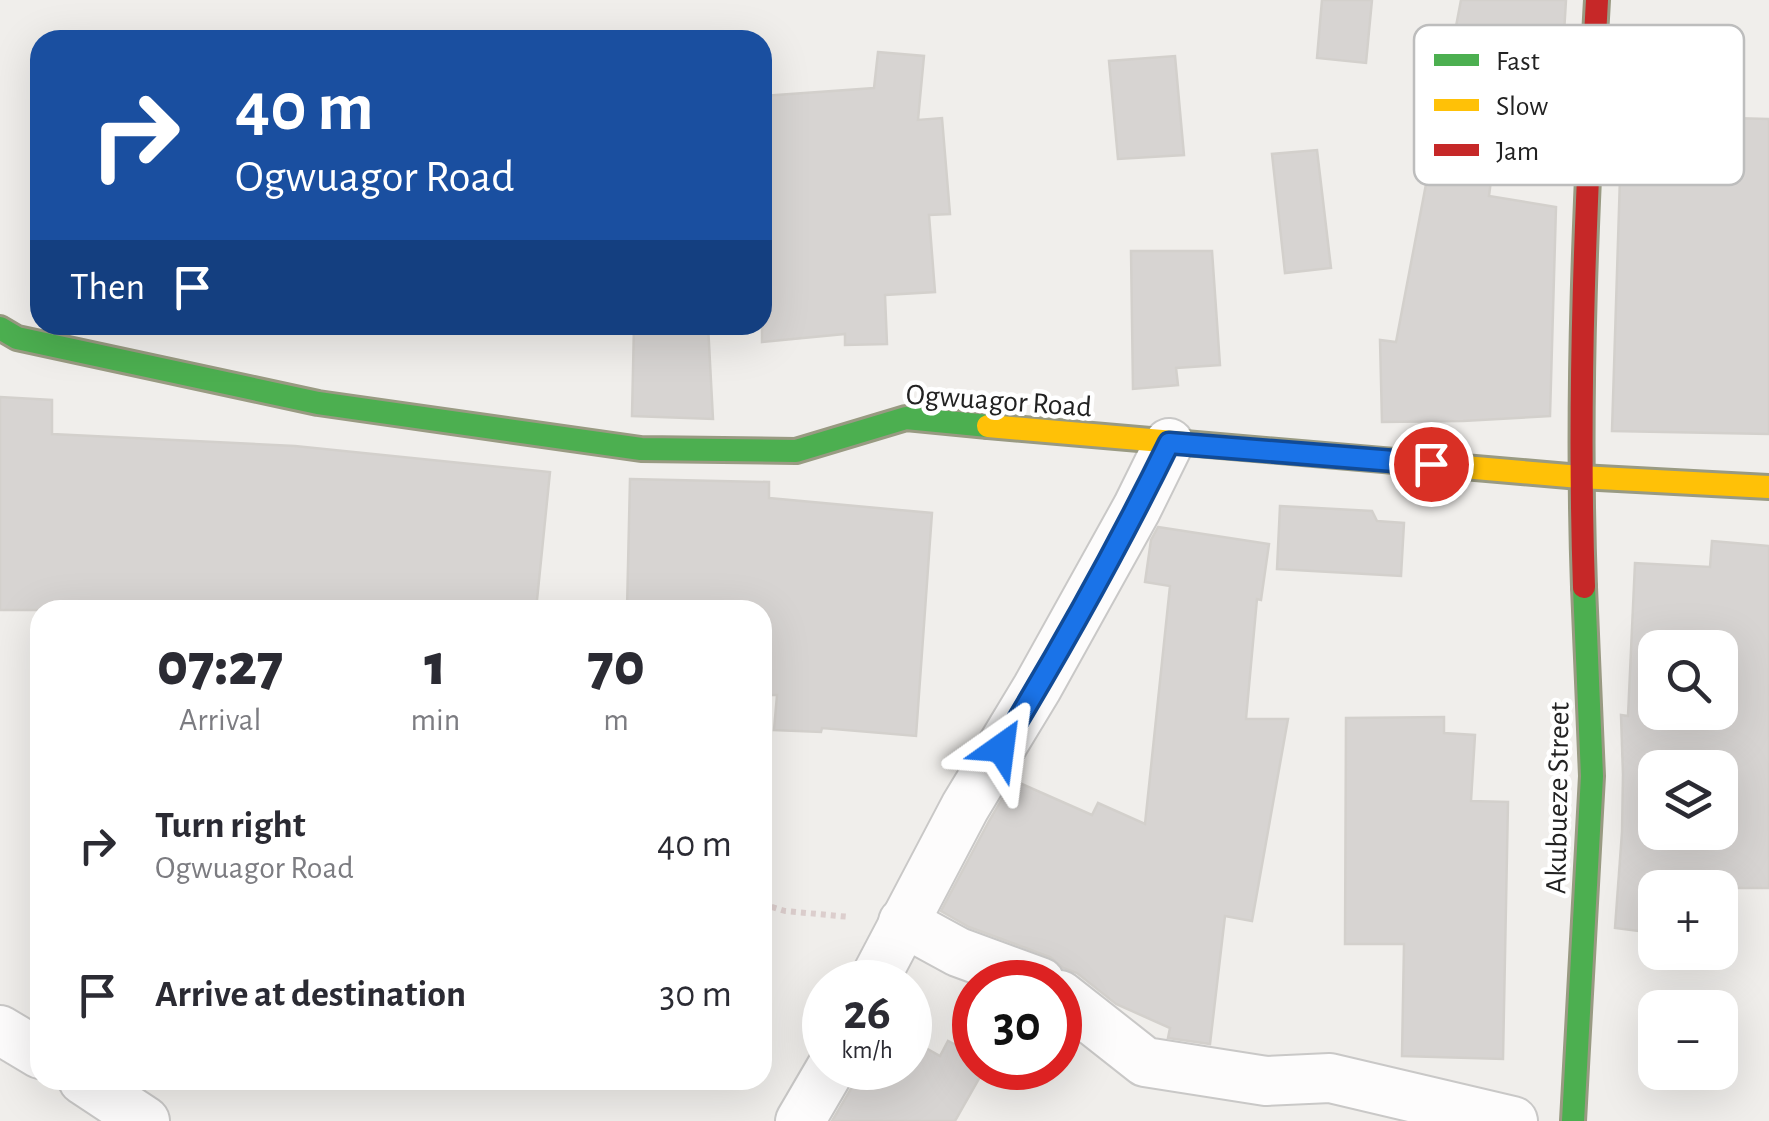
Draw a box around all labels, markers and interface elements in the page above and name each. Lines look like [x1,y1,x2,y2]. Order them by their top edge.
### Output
legend [1414,25,1744,185]
text: Fast [1496,48,1540,76]
icon: right [70,70,200,200]
text: 40 m [235,73,374,143]
text: Slow [1496,93,1548,121]
text: Jam [1496,138,1539,166]
text: Ogwuagor Road [235,155,515,200]
icon: arrive [165,260,220,315]
text: Then [70,269,145,307]
street label: Ogwuagor Road [905,380,1093,422]
pin [1389,422,1474,507]
icon: arrive [1404,437,1459,492]
map controls [1638,630,1738,1090]
button: search [1638,630,1738,730]
text: 07:27 [157,636,283,696]
text: 1 [424,636,446,696]
text: 70 [587,636,645,696]
position arrow [949,696,1053,800]
street label: Akubueze Street [1541,701,1575,894]
text: Arrival [179,704,261,736]
text: min [410,704,460,736]
text: m [603,704,629,736]
button: layers [1638,750,1738,850]
text: Turn right [155,807,305,845]
icon: right [70,818,125,873]
text: 40 m [657,826,732,864]
text: Ogwuagor Road [155,852,354,884]
button: + [1638,870,1738,970]
speed limit sign: 30 [952,960,1082,1090]
icon: arrive [70,968,125,1023]
text: Arrive at destination [155,976,466,1014]
text: 30 m [660,976,732,1014]
text: 26 [843,988,891,1038]
button: − [1638,990,1738,1090]
text: km/h [841,1038,893,1063]

